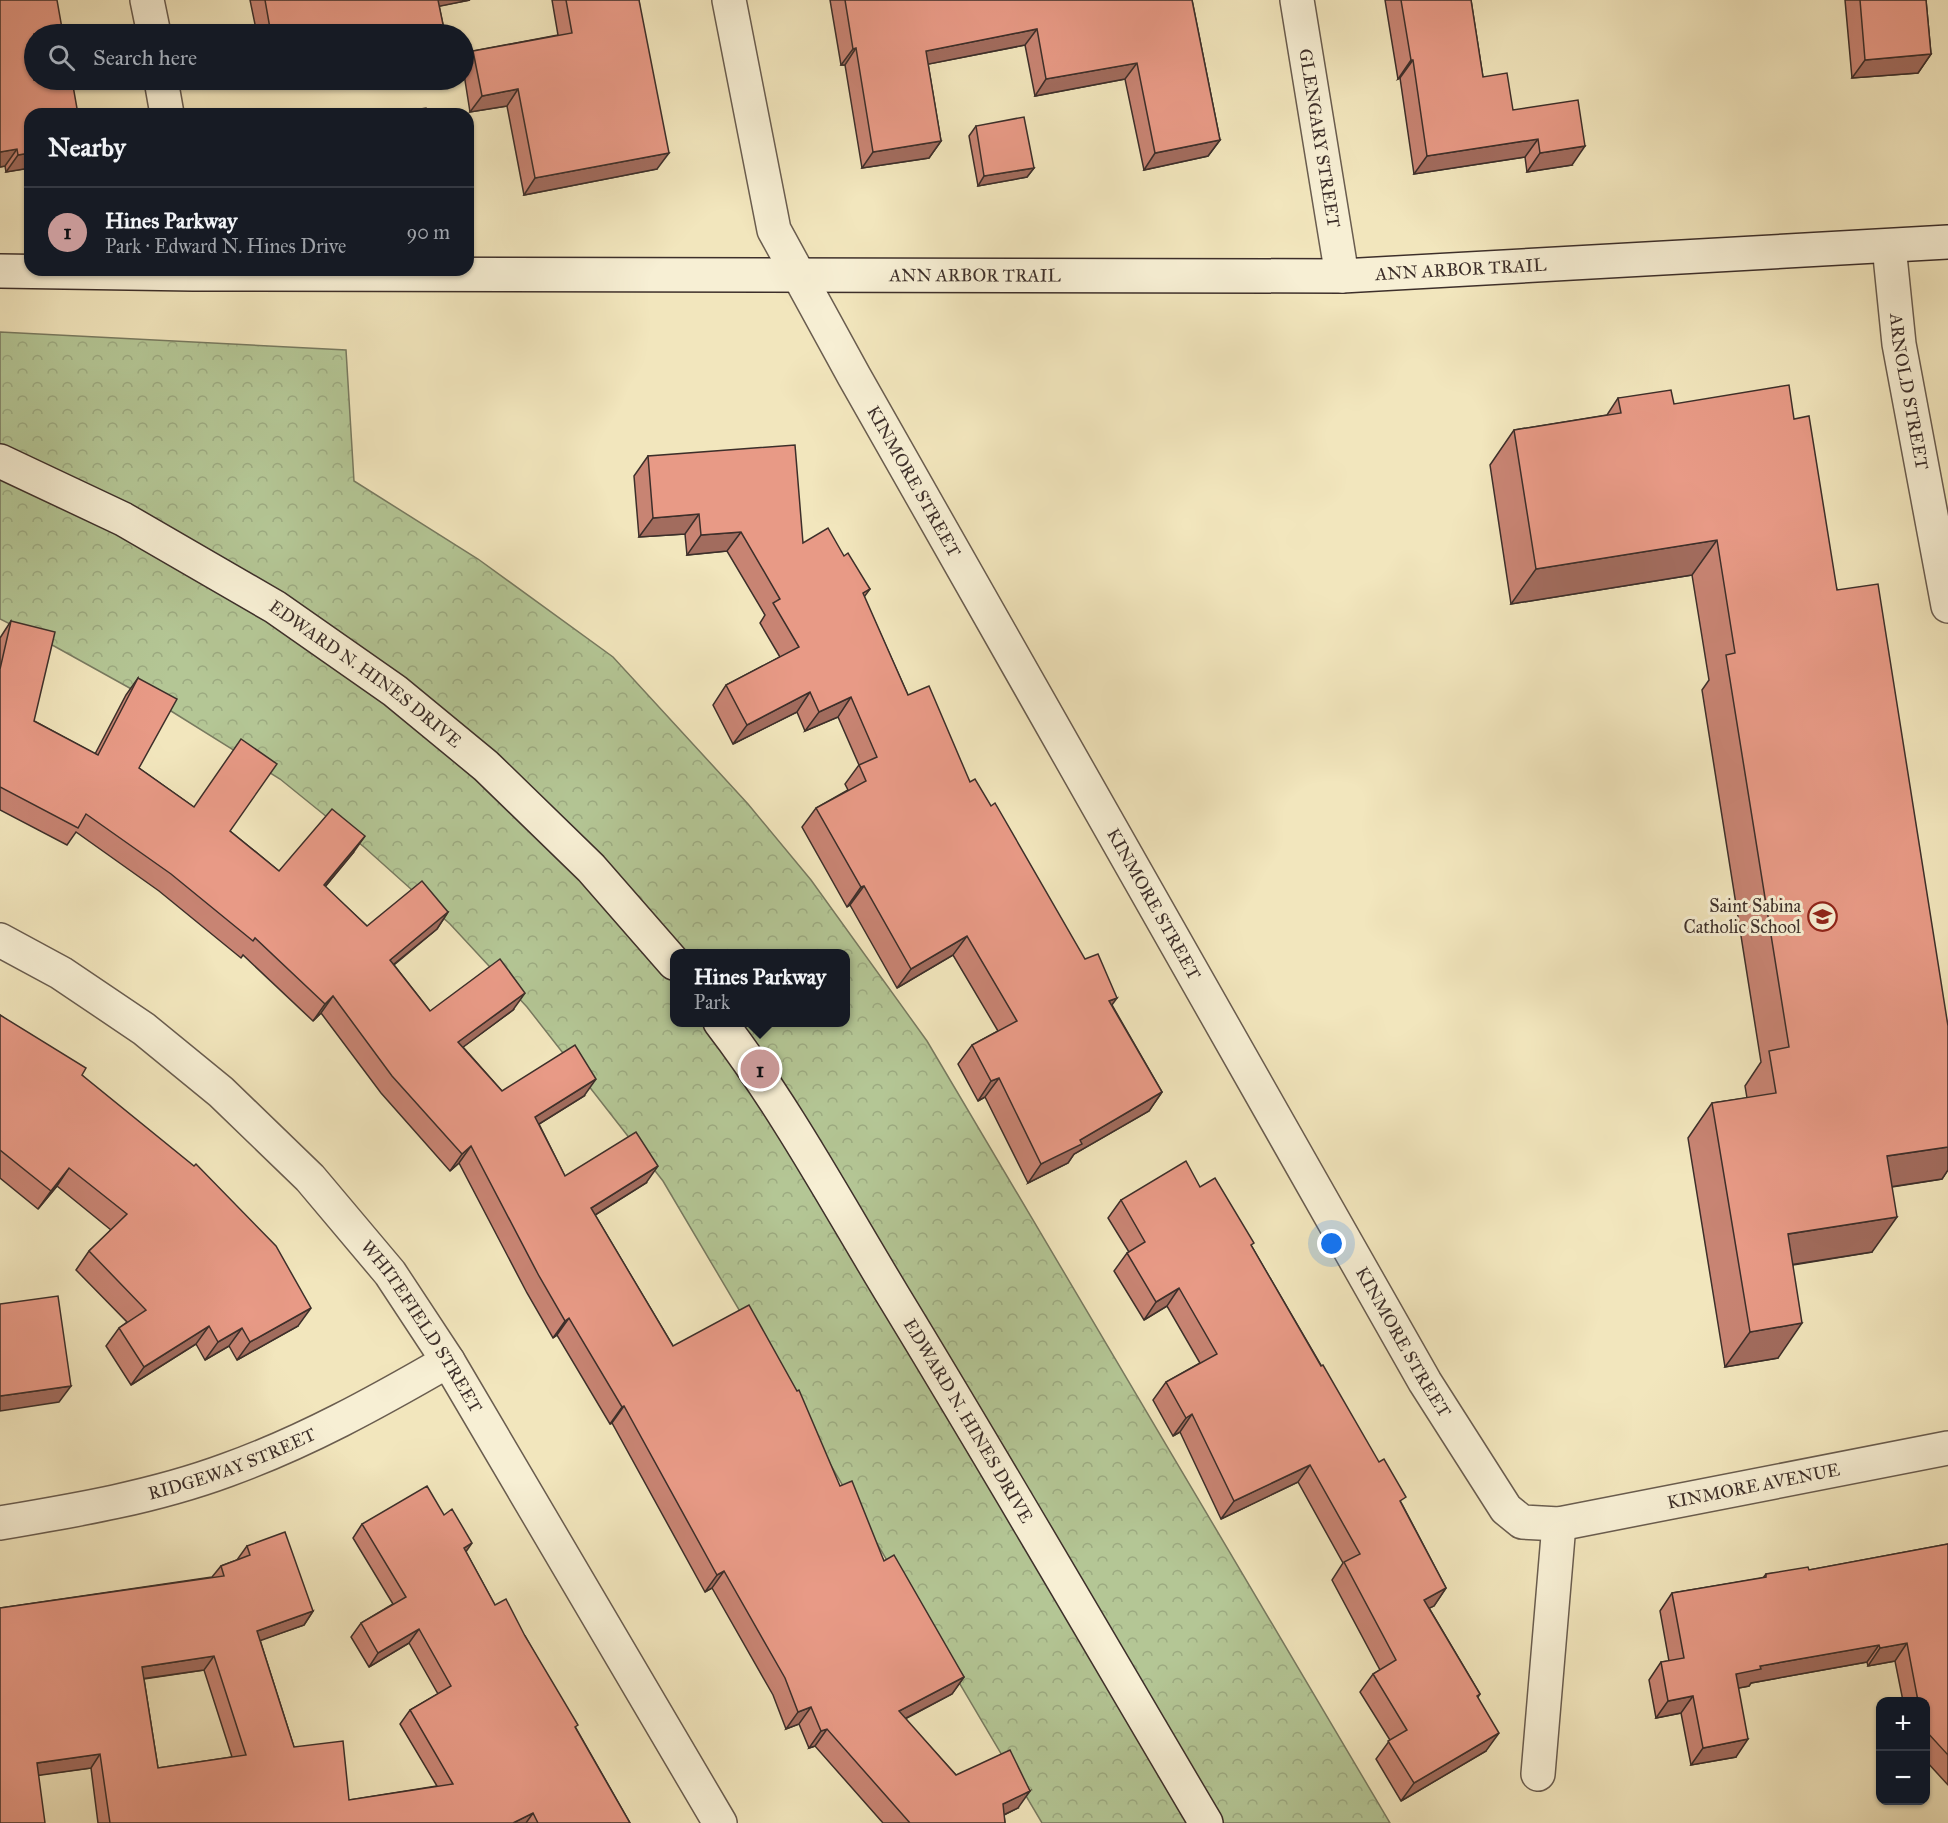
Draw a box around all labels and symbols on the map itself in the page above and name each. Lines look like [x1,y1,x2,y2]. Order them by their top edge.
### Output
street label: GLENGARY STREET [1294,47,1345,229]
street label: ANN ARBOR TRAIL [1374,254,1548,285]
street label: ANN ARBOR TRAIL [888,264,1061,287]
street label: ARNOLD STREET [1885,311,1933,472]
street label: KINMORE STREET [862,402,965,561]
street label: EDWARD N. HINES DRIVE [265,595,466,752]
street label: KINMORE STREET [1102,824,1205,984]
place label: Saint Sabina Catholic School [1683,895,1801,938]
school or university icon: Saint Sabina Catholic School [1806,900,1838,932]
pin: 1 [740,1046,780,1092]
your location [1317,1229,1346,1258]
street label: WHITEFIELD STREET [356,1236,487,1417]
street label: KINMORE STREET [1351,1263,1456,1421]
street label: EDWARD N. HINES DRIVE [899,1315,1038,1527]
street label: RIDGEWAY STREET [146,1423,319,1505]
street label: KINMORE AVENUE [1665,1458,1842,1514]

